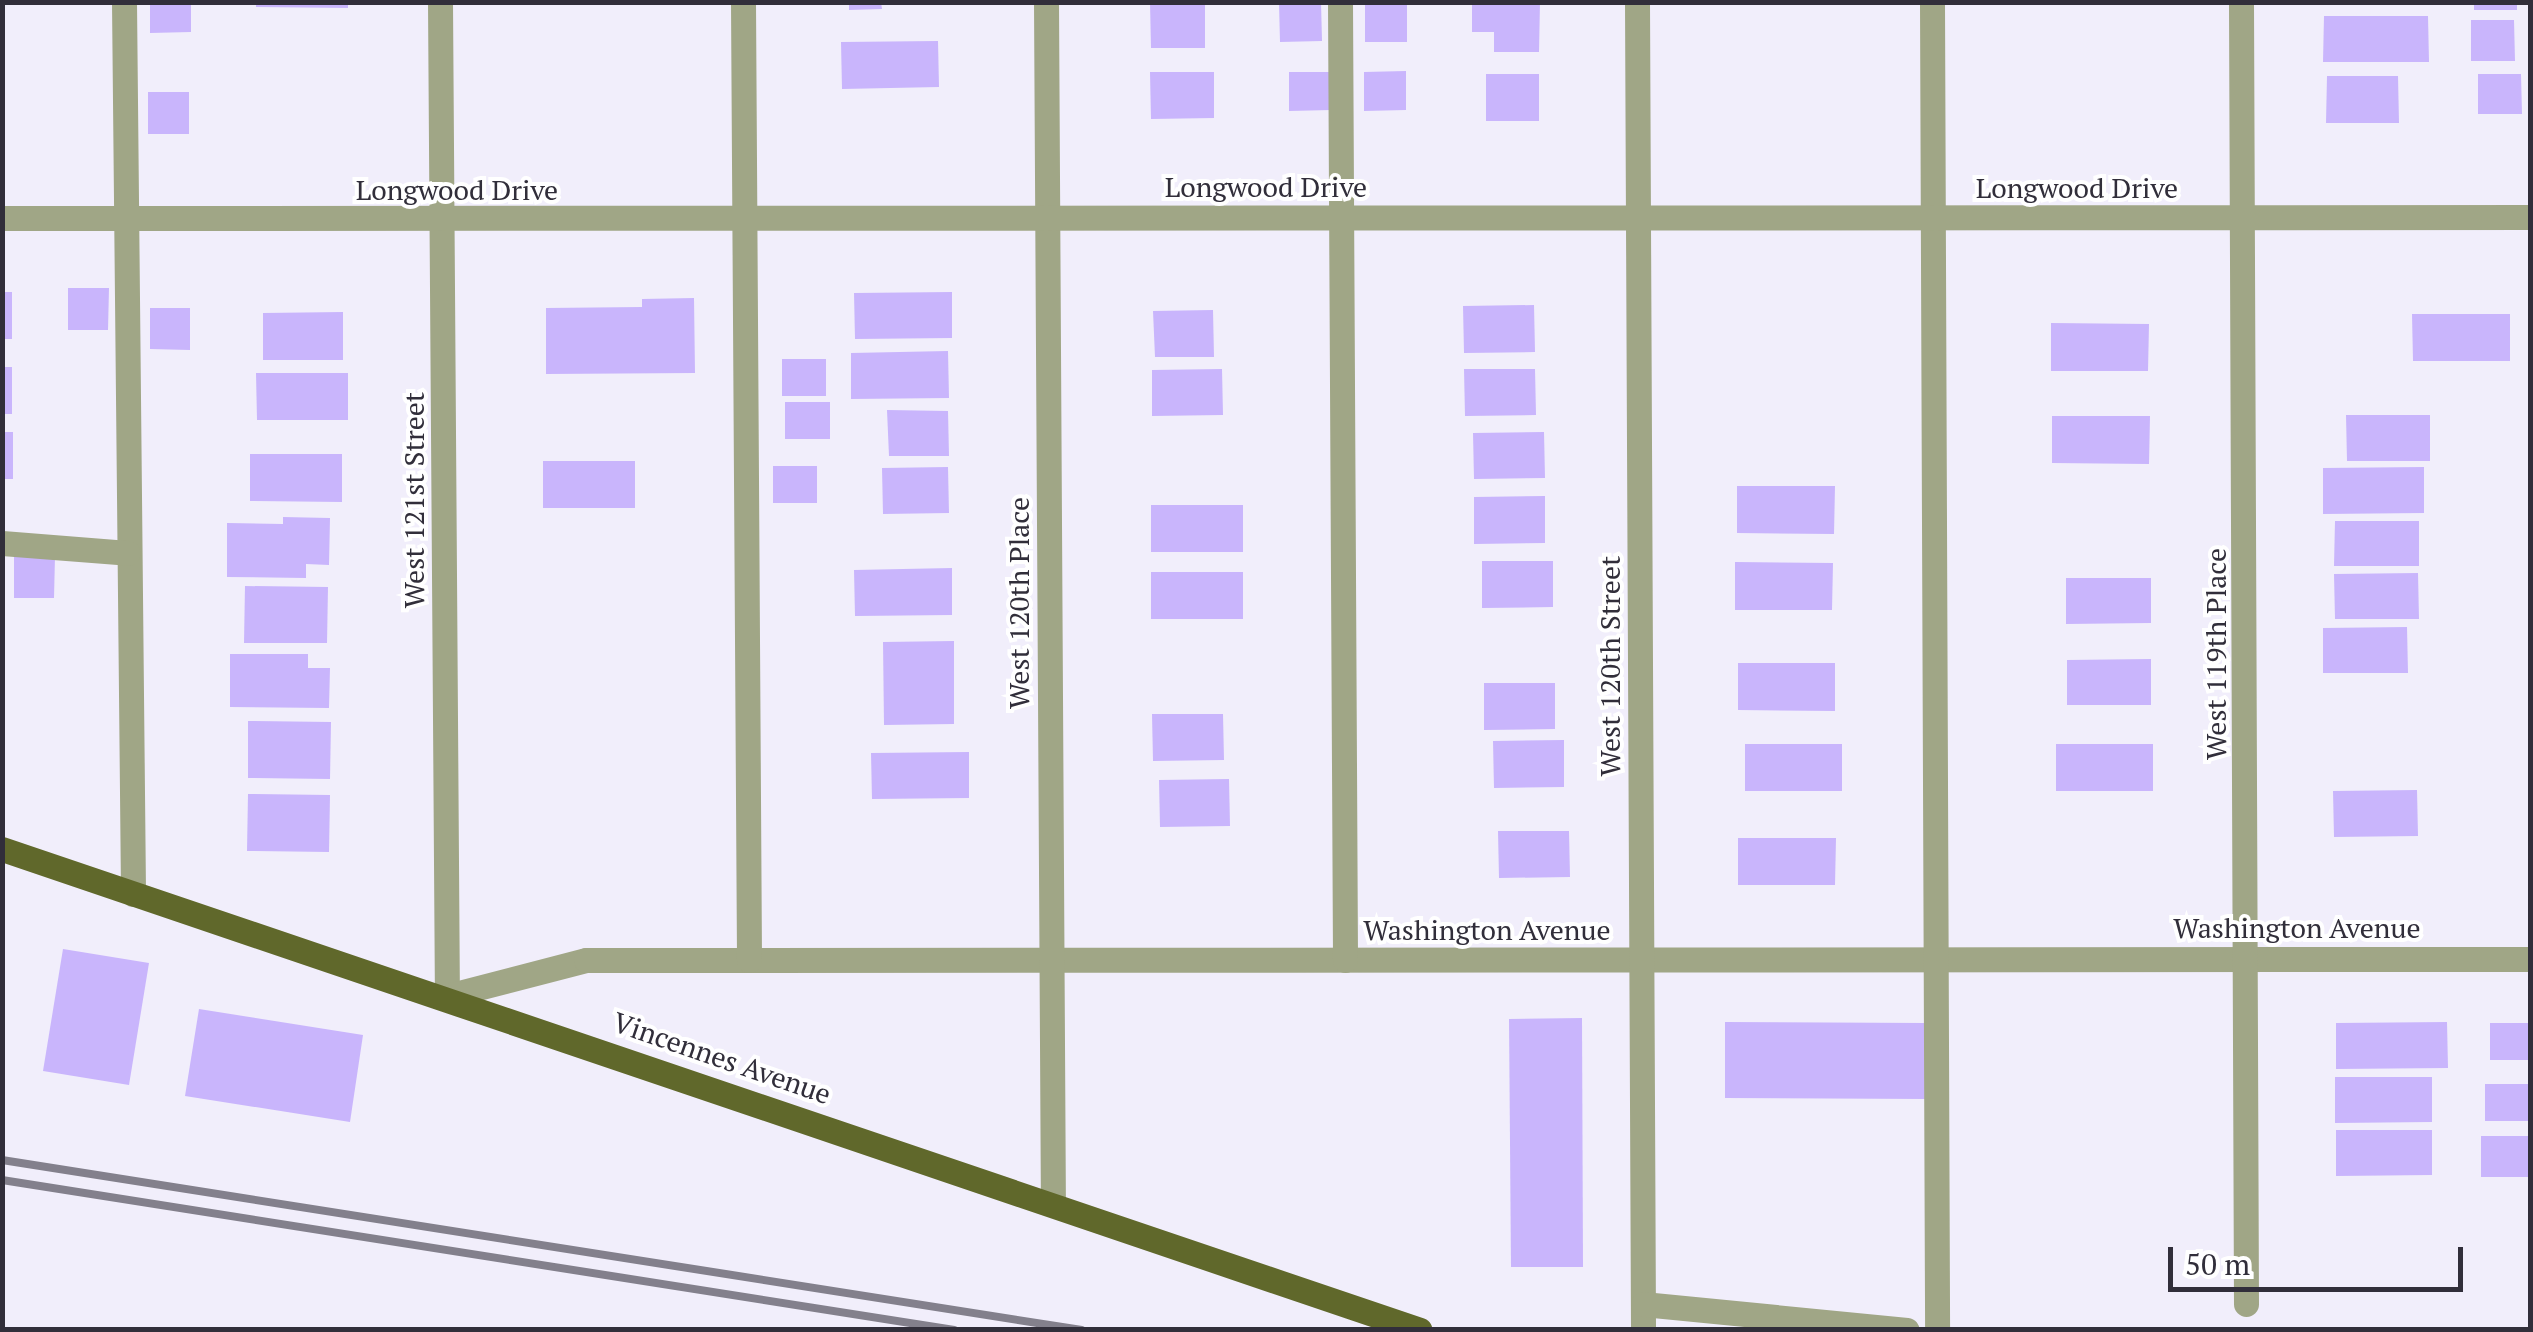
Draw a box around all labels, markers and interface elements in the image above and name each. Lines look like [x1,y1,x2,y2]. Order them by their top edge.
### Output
street label: Longwood Drive [1165,170,1367,204]
street label: Longwood Drive [1976,171,2178,205]
street label: Longwood Drive [356,173,558,207]
street label: West 121st Street [397,392,431,608]
street label: West 120th Place [1002,497,1036,709]
street label: West 119th Place [2199,548,2233,760]
street label: West 120th Street [1593,556,1627,776]
street label: Washington Avenue [2173,911,2421,945]
street label: Washington Avenue [1363,913,1611,947]
street label: Vincennes Avenue [608,1005,836,1111]
scale bar [2173,1227,2468,1289]
text: 50 m [2185,1244,2250,1284]

